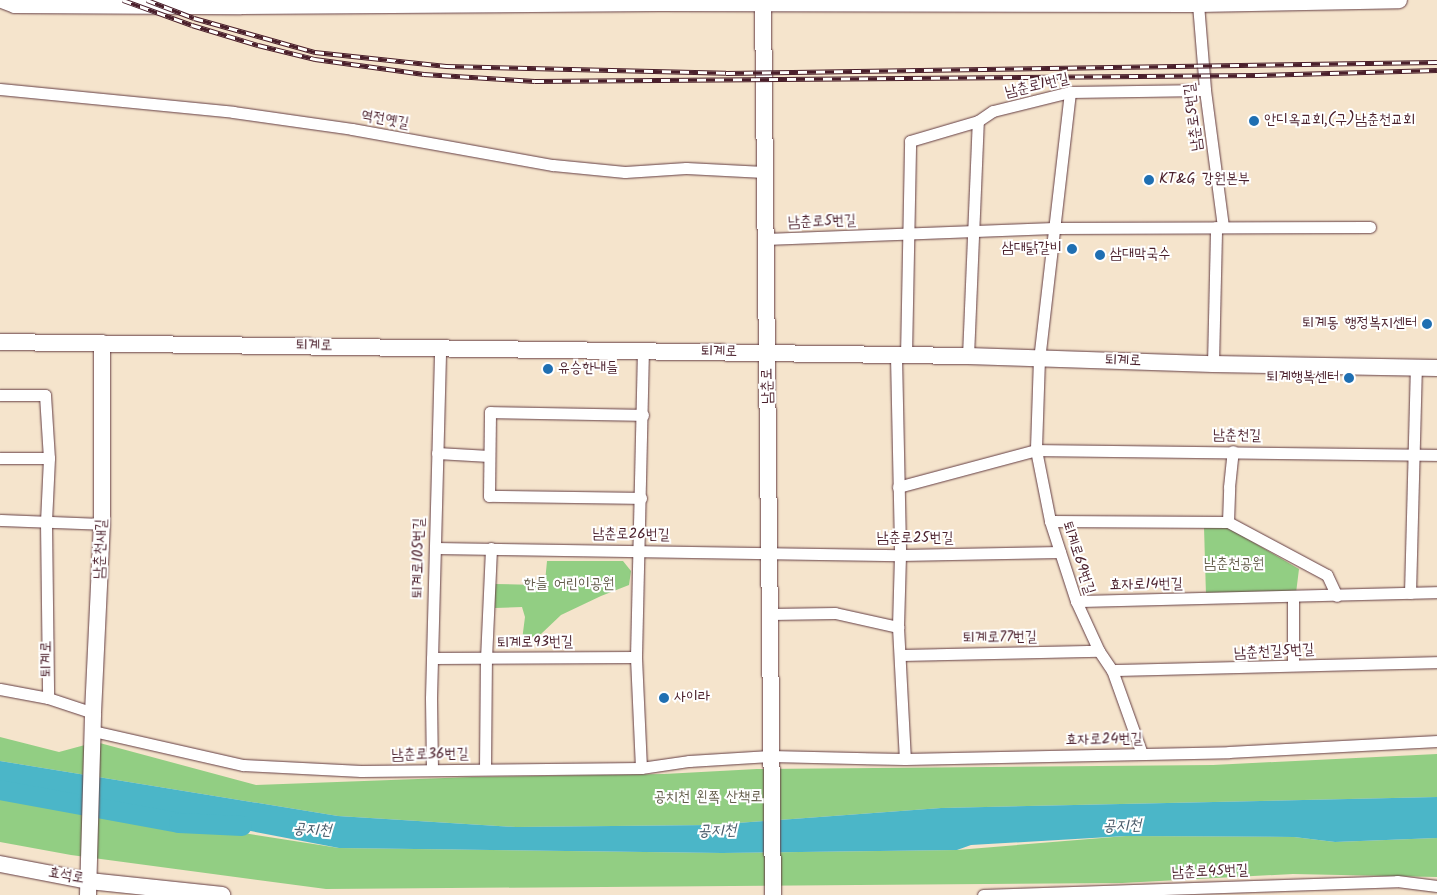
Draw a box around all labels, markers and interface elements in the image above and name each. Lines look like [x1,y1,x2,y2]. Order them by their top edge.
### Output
street label: 남춘로1번길 [1003,70,1071,102]
street label: 남춘로5번길 [1181,82,1207,152]
street label: 역전옛길 [360,107,410,133]
place label: 안디옥교회,(구)남춘천교회 [1264,112,1415,130]
marker: 안디옥교회,(구)남춘천교회 [1248,115,1260,127]
place label: KT&G 강원본부 [1159,171,1250,189]
marker: KT&G 강원본부 [1143,174,1155,186]
street label: 남춘로5번길 [788,212,856,232]
place label: 삼대닭갈비 [1002,240,1062,258]
marker: 삼대닭갈비 [1066,243,1078,255]
place label: 삼대막국수 [1110,246,1170,264]
marker: 삼대막국수 [1094,249,1106,261]
place label: 퇴계동 행정복지센터 [1302,315,1417,333]
marker: 퇴계동 행정복지센터 [1421,318,1433,330]
street label: 퇴계로 [296,337,332,355]
street label: 퇴계로 [701,343,737,361]
street label: 퇴계로 [1105,351,1141,371]
place label: 유승한내들 [558,360,618,378]
marker: 유승한내들 [542,363,554,375]
street label: 남춘로 [759,368,777,404]
place label: 퇴계행복센터 [1267,369,1339,387]
marker: 퇴계행복센터 [1343,372,1355,384]
street label: 남춘천길 [1213,427,1261,445]
street label: 퇴계로105번길 [409,518,429,598]
street label: 남춘천새길 [91,519,111,579]
street label: 퇴계로69번길 [1058,519,1098,597]
street label: 남춘로26번길 [592,525,670,545]
street label: 남춘로25번길 [876,530,954,548]
park label: 남춘천공원 [1204,556,1264,574]
street label: 효자로14번길 [1109,575,1183,595]
park label: 한들 어린이공원 [524,576,614,594]
street label: 퇴계로77번길 [963,628,1037,648]
street label: 퇴계로93번길 [497,633,573,653]
street label: 퇴계로 [38,641,56,677]
street label: 남춘천길5번길 [1233,641,1315,663]
place label: 사이라 [674,689,710,707]
marker: 사이라 [658,692,670,704]
street label: 효자로24번길 [1065,730,1143,750]
street label: 남춘로36번길 [391,745,469,765]
park label: 공치천 왼쪽 산책로 [654,789,762,807]
water label: 공지천 [1103,816,1141,836]
water label: 공지천 [292,819,332,841]
water label: 공지천 [698,821,736,841]
street label: 남춘로45번길 [1171,862,1249,882]
street label: 효석로 [47,864,85,888]

